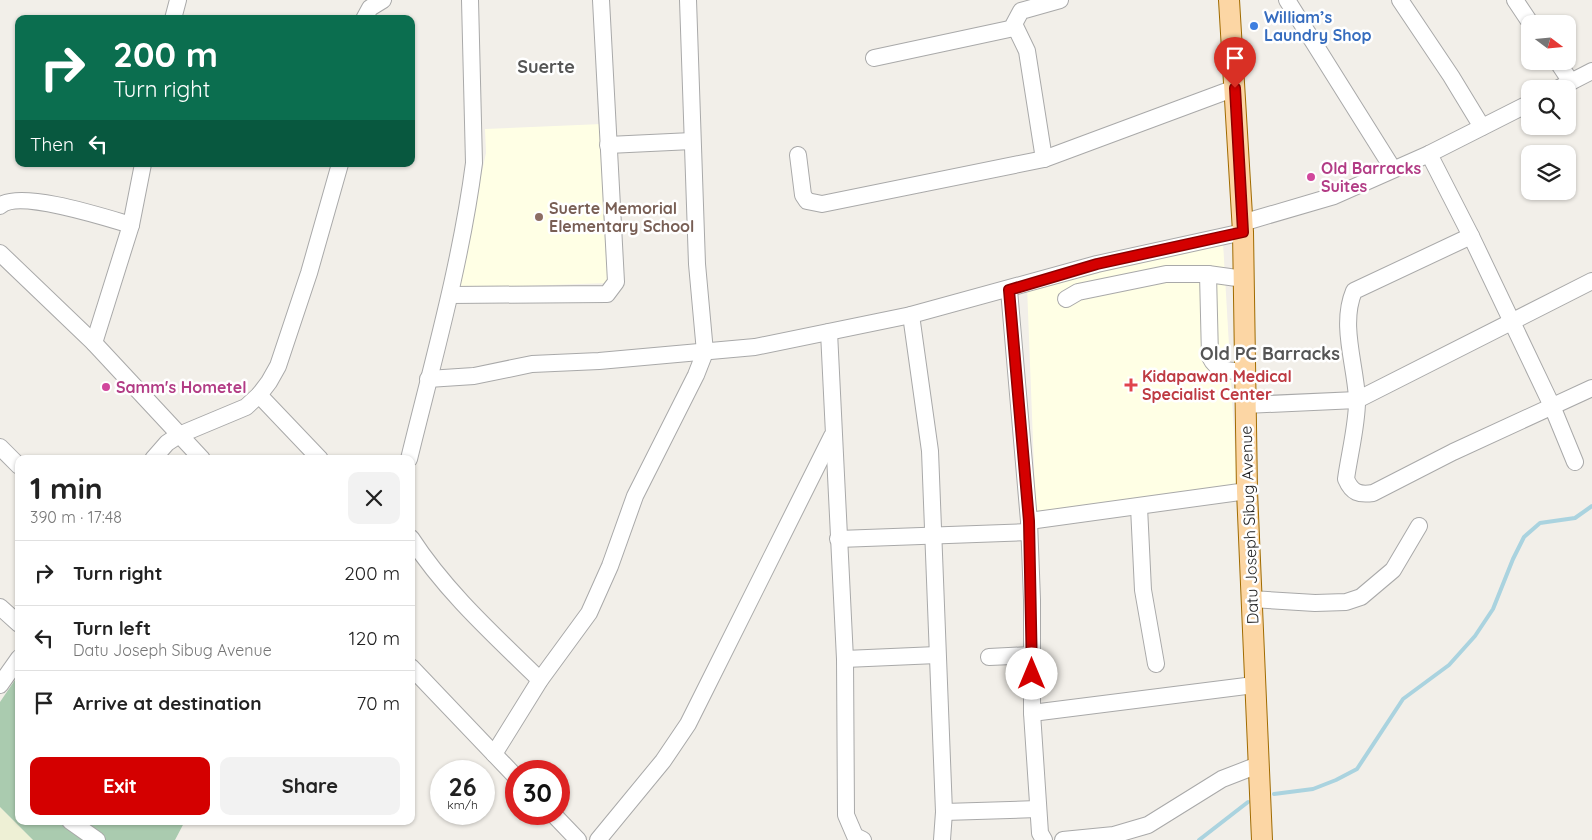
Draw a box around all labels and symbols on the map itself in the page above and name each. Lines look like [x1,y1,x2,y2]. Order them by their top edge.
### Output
place label: William’s Laundry Shop [1264,7,1372,45]
north arrow [1521,15,1576,70]
marker: William’s Laundry Shop [1248,20,1260,32]
pin [1214,37,1256,88]
district label: Suerte [517,55,575,78]
place label: Old Barracks Suites [1321,158,1421,196]
marker: Old Barracks Suites [1305,171,1317,183]
place label: Suerte Memorial Elementary School [549,198,694,236]
marker: Suerte Memorial Elementary School [533,211,545,223]
district label: Old PC Barracks [1200,342,1340,365]
place label: Kidapawan Medical Specialist Center [1142,366,1292,404]
place label: Samm's Hometel [116,377,247,397]
marker: Kidapawan Medical Specialist Center [1124,378,1138,392]
marker: Samm's Hometel [100,381,112,393]
street label: Datu Joseph Sibug Avenue [1236,425,1262,625]
position arrow [1005,647,1057,699]
speed limit sign: 30 [505,760,570,825]

